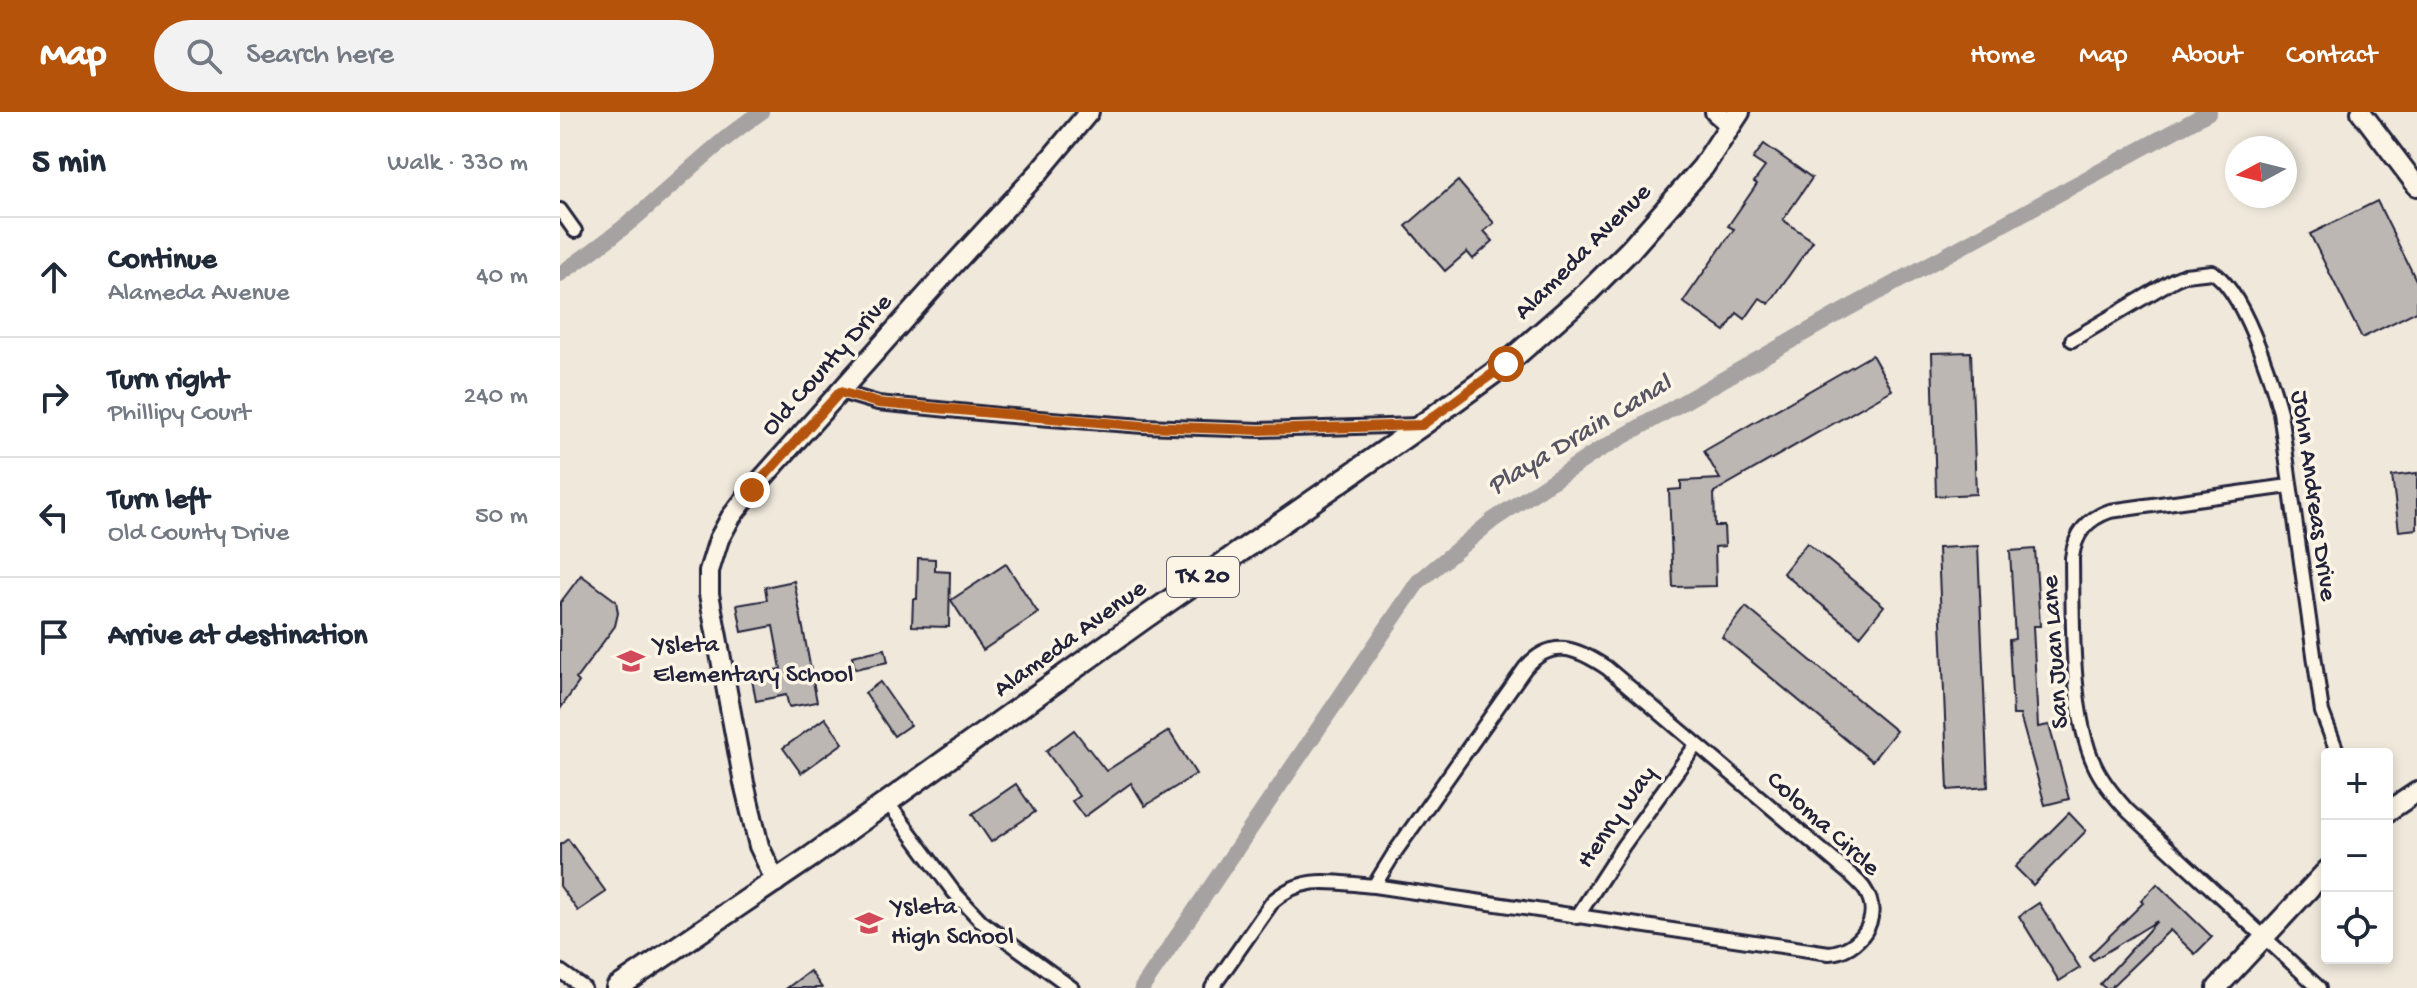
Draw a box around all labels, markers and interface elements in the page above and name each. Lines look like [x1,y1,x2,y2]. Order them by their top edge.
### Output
search box [154,20,714,92]
text: Map [40,34,106,78]
icon: search [182,34,226,78]
text: Search here [246,39,394,74]
text: Home [1970,40,2035,73]
text: Map [2079,40,2128,73]
text: About [2172,40,2242,73]
text: Contact [2286,40,2377,73]
north arrow [2225,136,2297,208]
text: 5 min [32,144,106,184]
text: Walk · 330 m [387,149,528,180]
street label: Alameda Avenue [1509,177,1660,328]
text: Continue [108,244,217,279]
icon: ahead [32,255,76,299]
text: 40 m [476,262,528,293]
text: Alameda Avenue [108,279,289,310]
street label: Old County Drive [756,288,901,444]
route start [1488,346,1524,382]
text: Turn right [108,364,228,399]
water label: Playa Drain Canal [1482,367,1679,504]
icon: right [32,375,76,419]
text: 240 m [464,382,528,413]
street label: John Andreas Drive [2282,389,2342,604]
text: Phillipy Court [108,399,250,430]
route end [734,472,770,508]
text: Turn left [108,484,209,519]
icon: left [32,495,76,539]
text: 50 m [475,502,528,533]
text: Old County Drive [108,519,289,550]
road number: TX 20 [1167,557,1239,597]
street label: Alameda Avenue [989,574,1154,706]
street label: San Juan Lane [2036,574,2078,730]
icon: arrive [32,615,76,659]
text: Arrive at destination [108,620,368,655]
place label: Ysleta Elementary School [651,631,853,692]
school or university icon: Ysleta Elementary School [616,646,646,676]
map controls [2321,748,2393,964]
button: + [2321,748,2393,820]
street label: Henry Way [1571,761,1665,875]
street label: Coloma Circle [1759,766,1886,885]
button: − [2321,820,2393,892]
button: locate [2321,892,2393,964]
place label: Ysleta High School [889,893,1014,954]
school or university icon: Ysleta High School [854,908,884,938]

